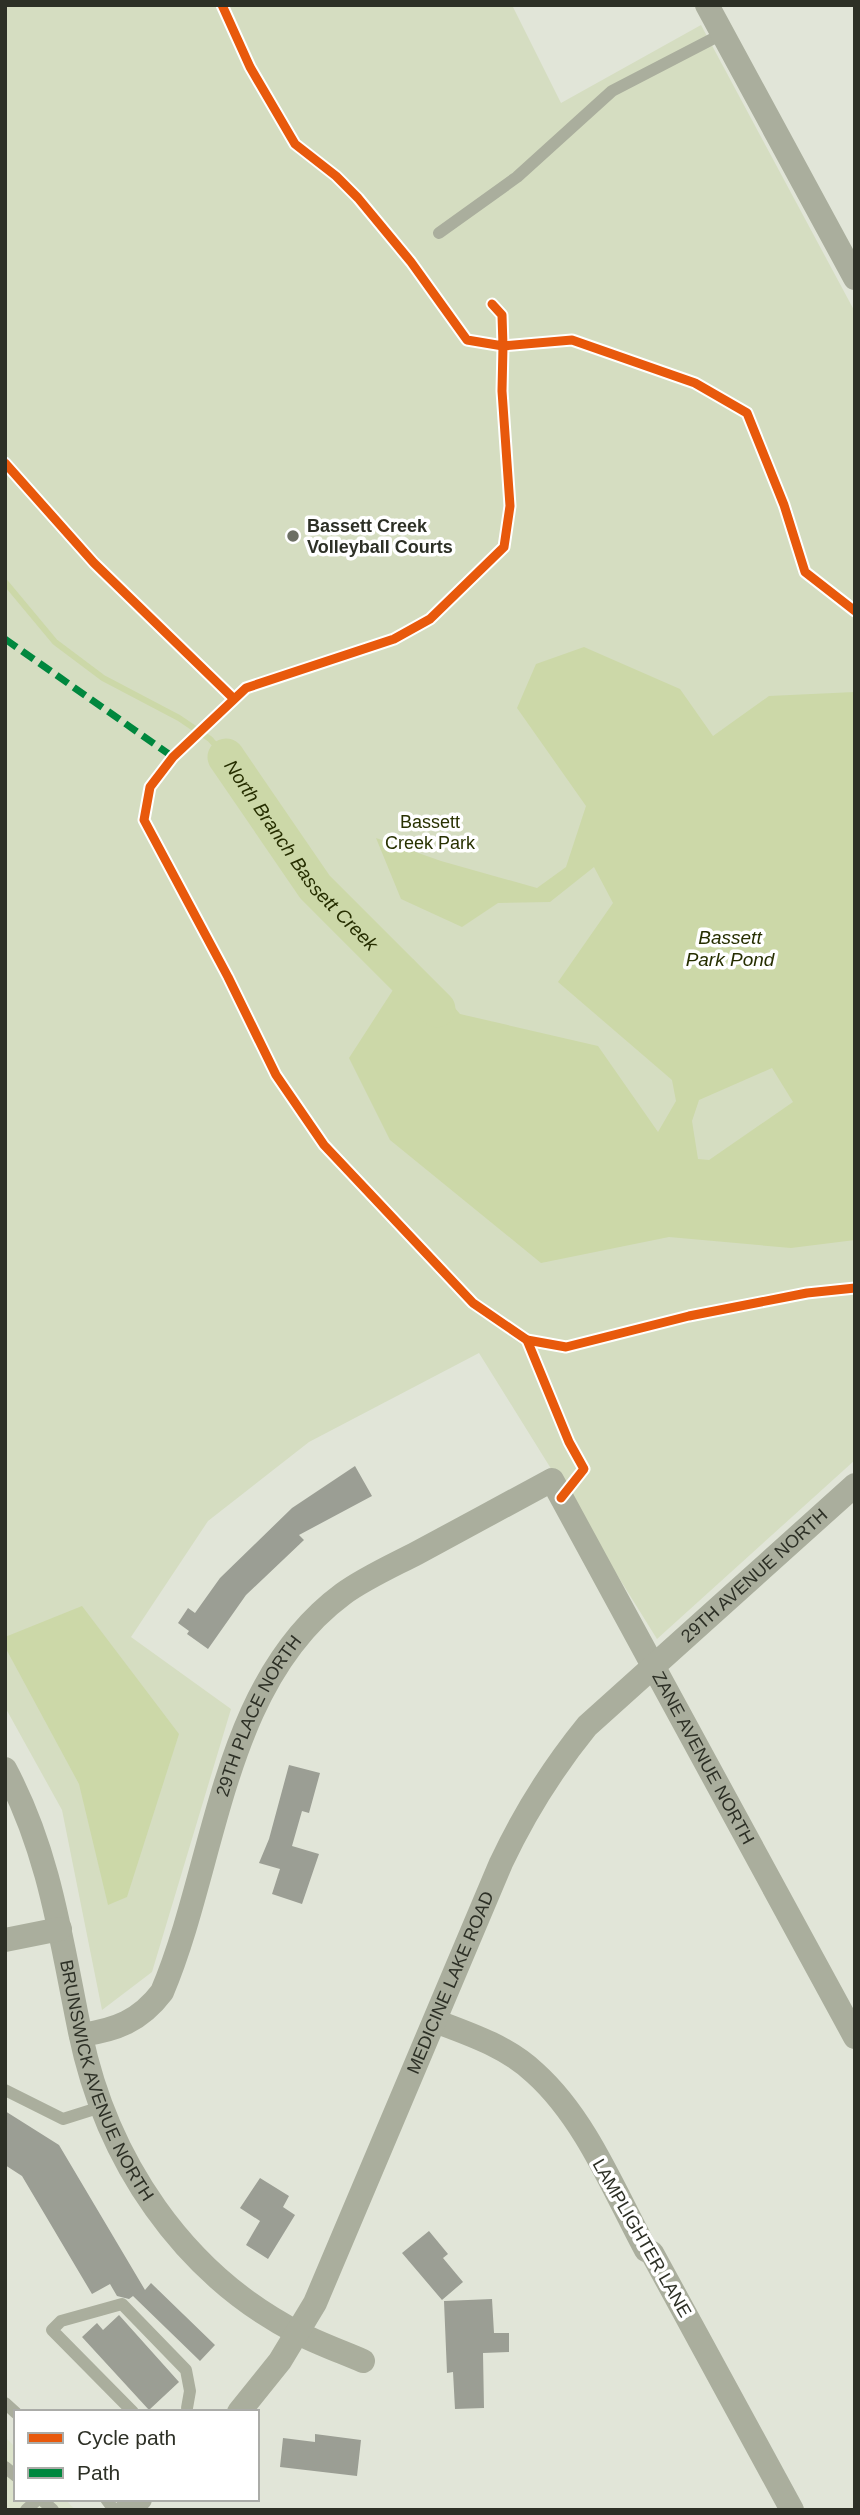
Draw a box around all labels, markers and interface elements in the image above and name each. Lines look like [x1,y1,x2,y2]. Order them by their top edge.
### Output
place label: Bassett Creek Volleyball Courts [307,516,453,557]
marker: Bassett Creek Volleyball Courts [285,528,301,544]
water label: North Branch Bassett Creek [221,756,383,955]
park label: Bassett Creek Park [385,812,476,853]
water label: Bassett Park Pond [686,927,776,970]
street label: 29TH AVENUE NORTH [677,1505,831,1646]
street label: 29TH PLACE NORTH [212,1631,305,1799]
street label: ZANE AVENUE NORTH [648,1668,758,1848]
street label: MEDICINE LAKE ROAD [403,1888,498,2077]
street label: BRUNSWICK AVENUE NORTH [56,1958,158,2205]
street label: LAMPLIGHTER LANE [589,2155,695,2321]
legend [14,2410,259,2501]
text: Cycle path [77,2426,176,2449]
text: Path [77,2461,120,2484]

